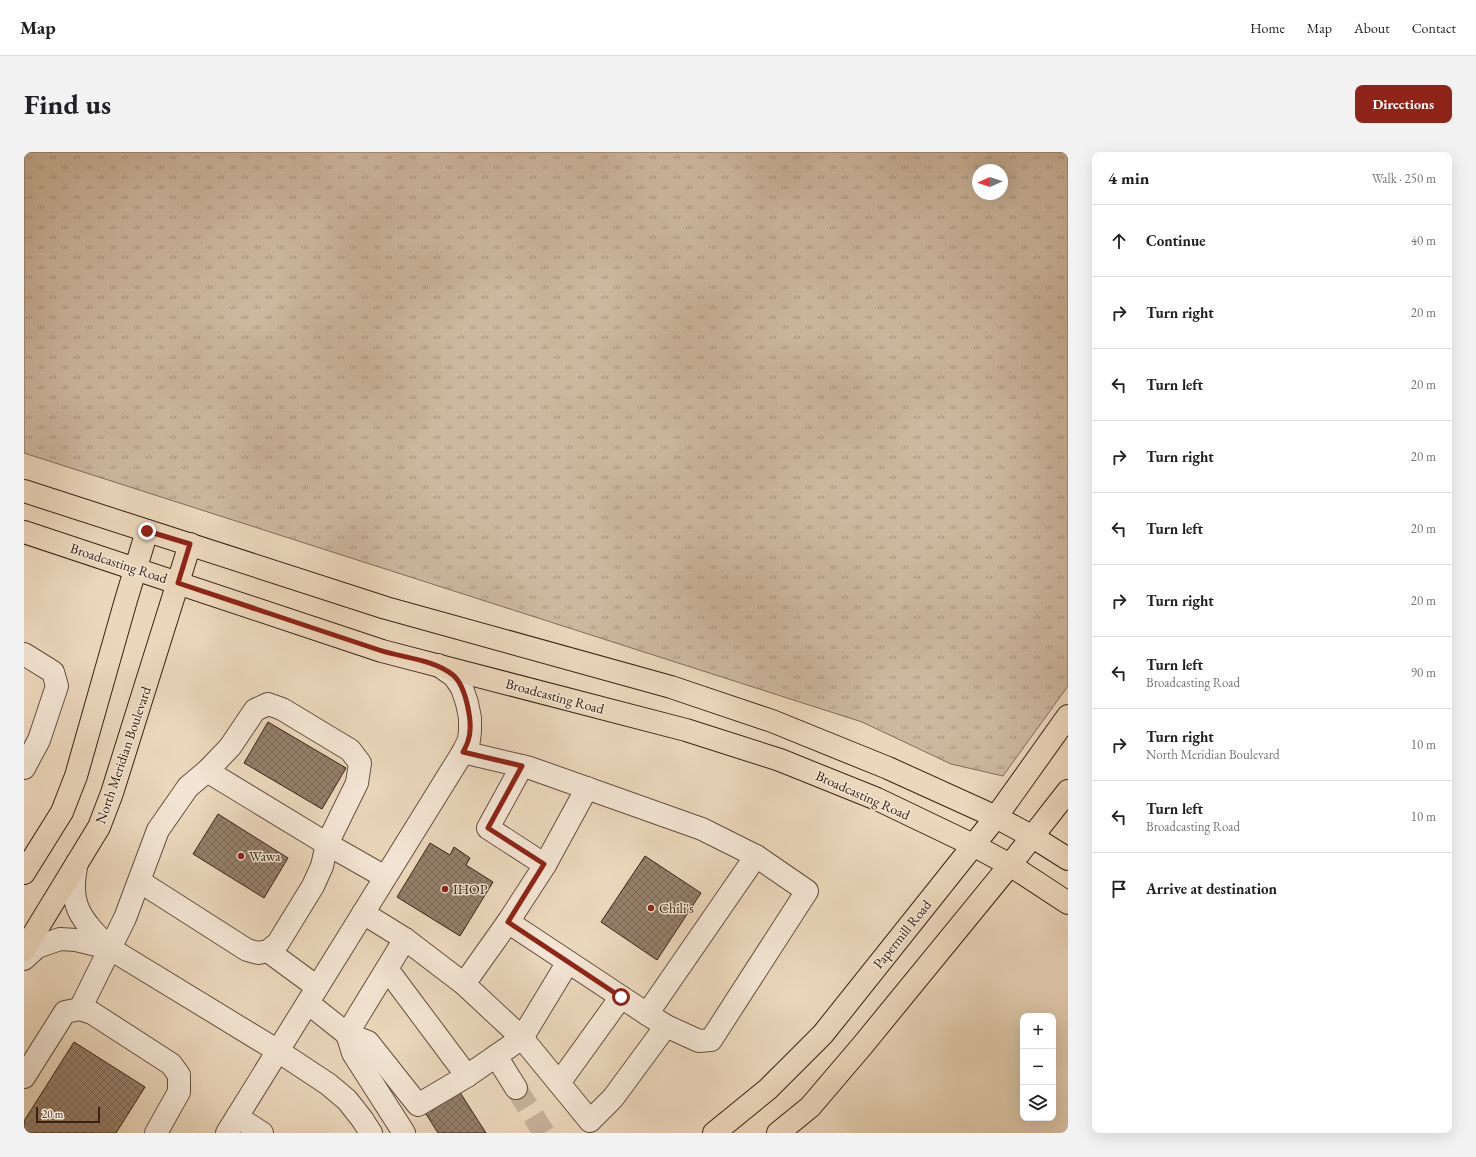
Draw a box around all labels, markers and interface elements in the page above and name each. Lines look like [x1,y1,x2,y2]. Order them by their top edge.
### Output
text: Map [20,15,56,40]
text: Home [1250,19,1285,37]
text: Map [1307,19,1332,37]
text: About [1354,19,1390,37]
text: Contact [1412,19,1456,37]
button: Directions [1355,85,1452,123]
text: Find us [24,86,111,122]
north arrow [972,164,1008,200]
text: 4 min [1108,167,1149,189]
text: Walk · 250 m [1372,170,1436,187]
icon: ahead [1108,230,1130,252]
text: Continue [1146,231,1206,250]
text: 40 m [1411,232,1436,249]
icon: right [1108,302,1130,324]
text: Turn right [1146,303,1214,322]
text: 20 m [1411,304,1436,321]
icon: left [1108,374,1130,396]
text: Turn left [1146,375,1203,394]
text: 20 m [1411,376,1436,393]
icon: right [1108,446,1130,468]
text: Turn right [1146,447,1214,466]
text: 20 m [1411,448,1436,465]
icon: left [1108,518,1130,540]
text: Turn left [1146,519,1203,538]
text: 20 m [1411,520,1436,537]
route end [138,522,156,540]
street label: Broadcasting Road [68,539,171,587]
icon: right [1108,590,1130,612]
text: Turn right [1146,591,1214,610]
text: 20 m [1411,592,1436,609]
text: Turn left [1146,655,1203,674]
icon: left [1108,662,1130,684]
text: 90 m [1411,664,1436,681]
street label: Broadcasting Road [504,674,607,718]
text: Broadcasting Road [1146,674,1240,691]
street label: North Meridian Boulevard [91,683,155,826]
text: Turn right [1146,727,1214,746]
icon: right [1108,734,1130,756]
text: 10 m [1411,736,1436,753]
text: North Meridian Boulevard [1146,746,1280,763]
street label: Broadcasting Road [813,766,914,824]
text: Turn left [1146,799,1203,818]
icon: left [1108,806,1130,828]
text: 10 m [1411,808,1436,825]
text: Broadcasting Road [1146,818,1240,835]
place label: Wawa [249,847,281,865]
marker: Wawa [236,851,246,861]
icon: arrive [1108,878,1130,900]
text: Arrive at destination [1146,879,1277,898]
place label: IHOP [453,880,488,898]
marker: IHOP [440,884,450,894]
street label: Papermill Road [869,895,936,972]
place label: Chili's [659,899,694,917]
marker: Chili's [646,903,656,913]
route start [612,988,630,1006]
map controls [1020,1013,1056,1121]
button: + [1020,1013,1056,1049]
button: − [1020,1049,1056,1085]
button: layers [1020,1085,1056,1121]
scale bar [36,1105,100,1124]
text: 20 m [42,1107,63,1121]

